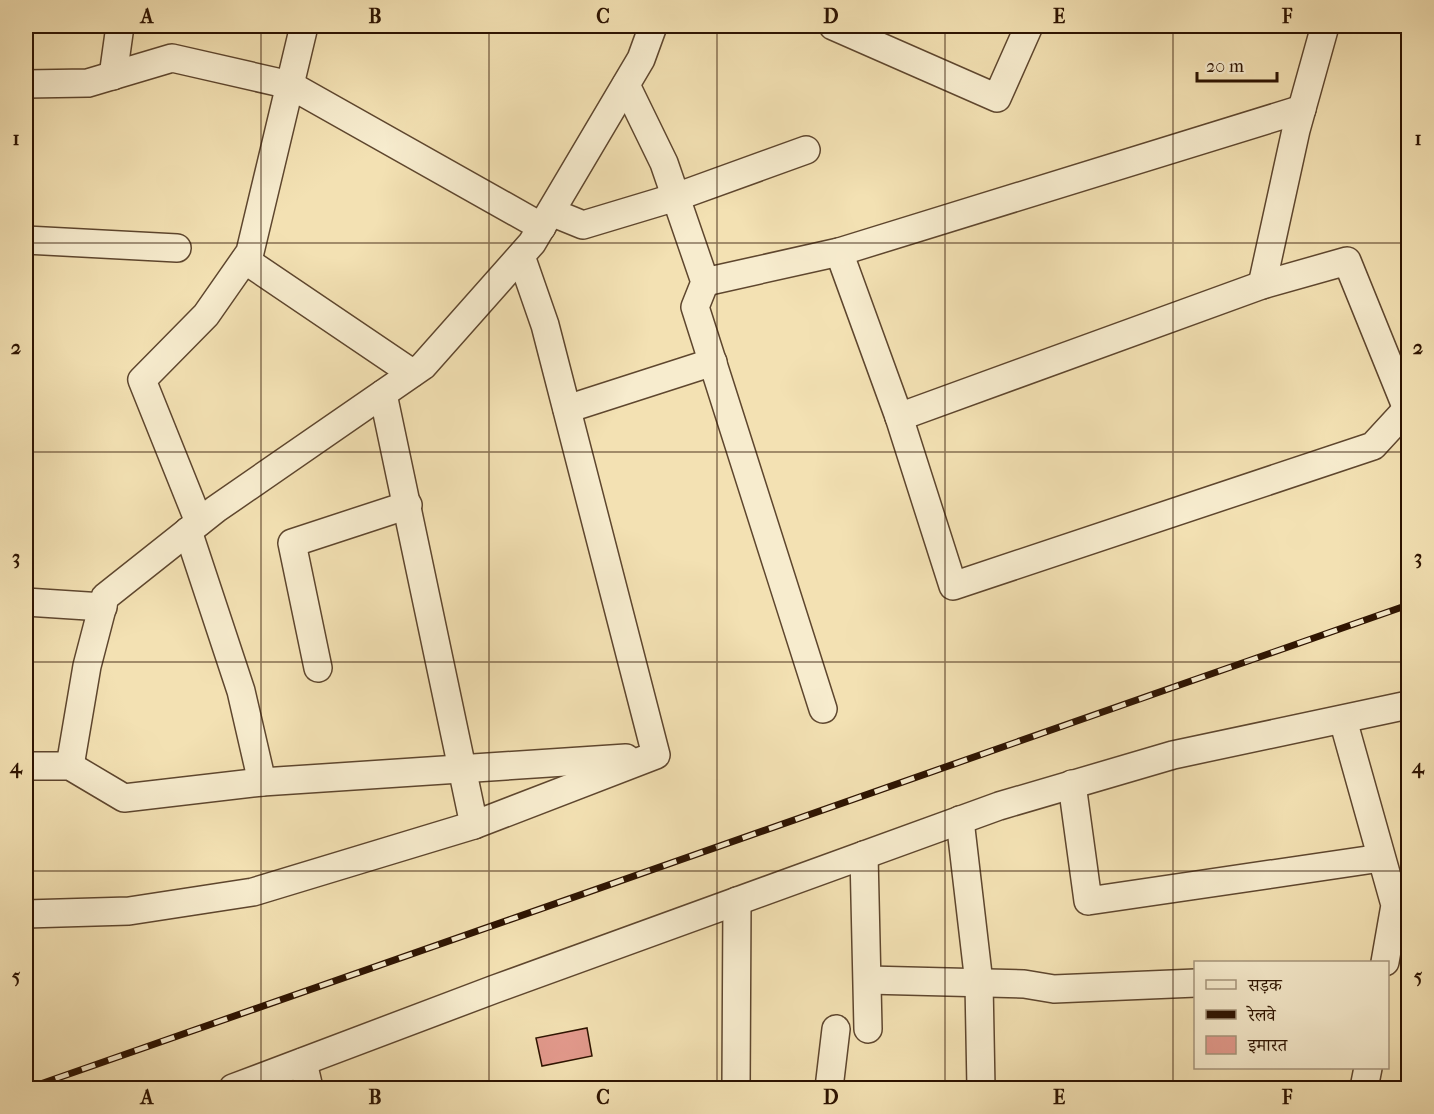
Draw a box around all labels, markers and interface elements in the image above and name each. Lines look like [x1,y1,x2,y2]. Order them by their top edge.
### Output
text: A [139,5,155,28]
text: B [368,5,382,28]
text: C [596,5,610,28]
text: D [823,5,839,28]
text: E [1053,5,1065,28]
text: F [1281,5,1293,28]
scale bar [1197,45,1276,83]
text: 20 m [1206,56,1244,77]
text: 1 [12,127,20,150]
text: 1 [1414,127,1422,150]
text: 2 [11,336,21,359]
text: 2 [1413,336,1423,359]
text: 3 [12,546,20,569]
text: 3 [1414,546,1422,569]
text: 4 [9,755,23,779]
text: 4 [1411,755,1425,779]
legend [1194,961,1389,1069]
text: 5 [12,965,21,988]
text: 5 [1414,965,1423,988]
text: सड़क [1247,975,1283,996]
text: रेलवे [1246,1005,1277,1026]
text: इमारत [1247,1035,1288,1056]
text: A [139,1086,155,1109]
text: B [368,1086,382,1109]
text: C [596,1086,610,1109]
text: D [823,1086,839,1109]
text: E [1053,1086,1065,1109]
text: F [1281,1086,1293,1109]

